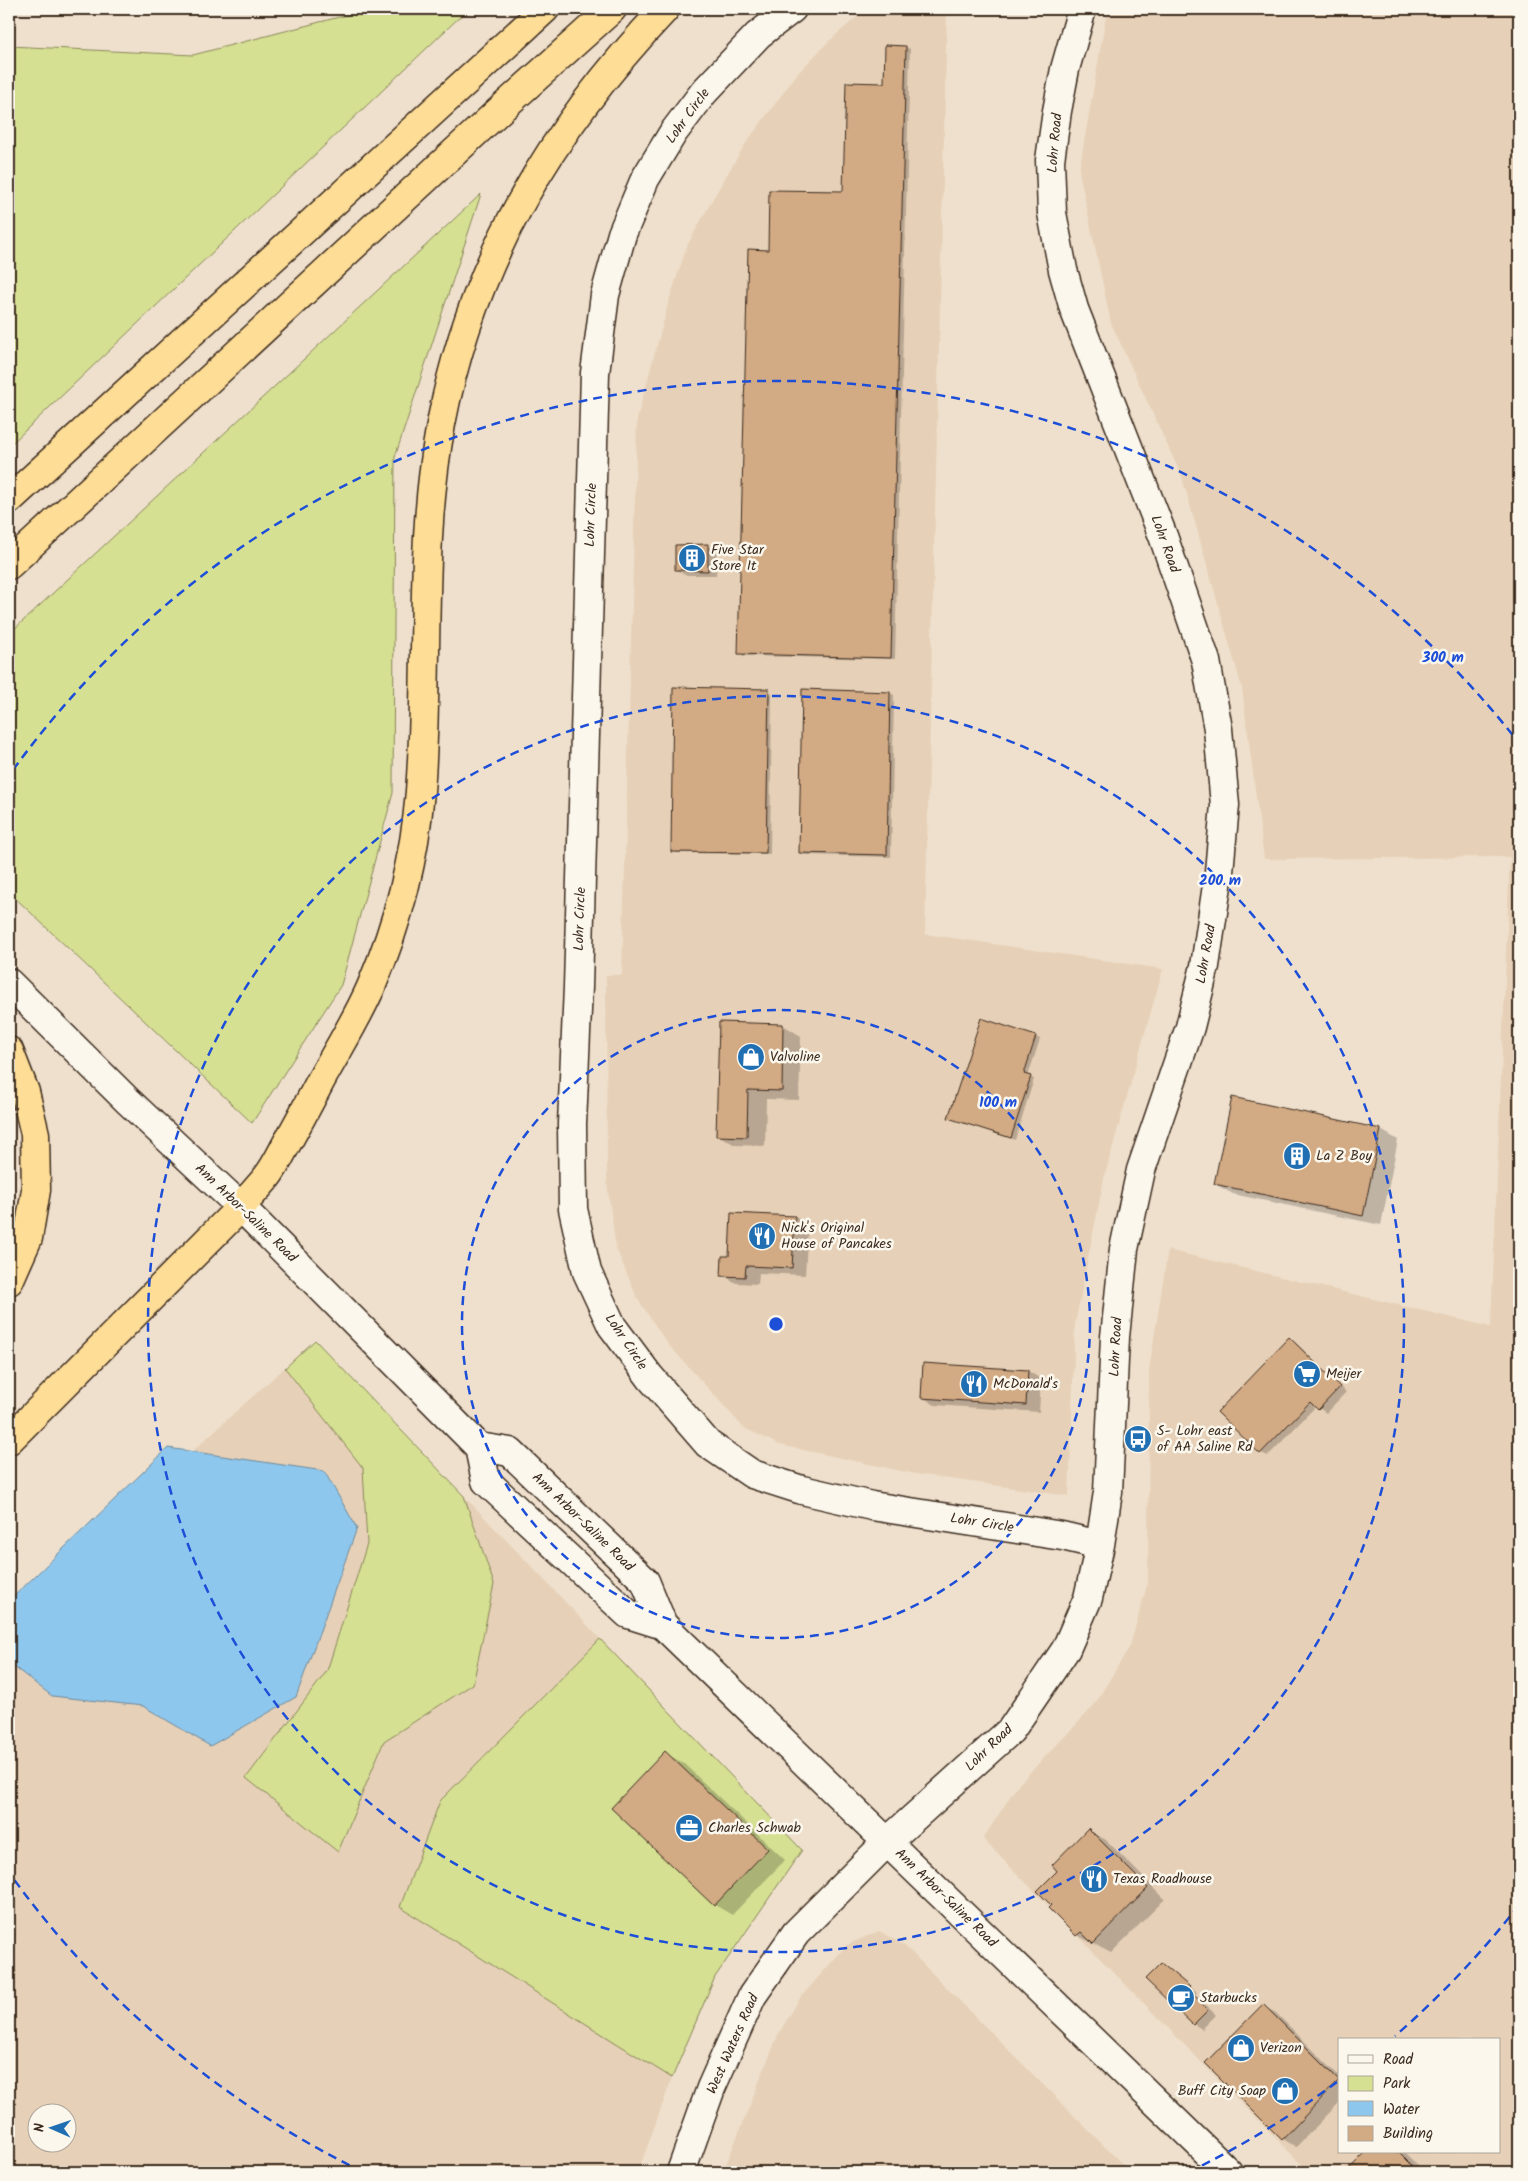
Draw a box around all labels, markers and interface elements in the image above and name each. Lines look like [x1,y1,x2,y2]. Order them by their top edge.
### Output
street label: Lohr Circle [660,83,716,148]
street label: Lohr Road [1041,111,1069,174]
street label: Lohr Circle [579,482,603,547]
street label: Lohr Road [1144,512,1186,577]
place label: Five Star Store It [711,539,765,577]
building icon: Five Star Store It [677,543,707,573]
text: 300 m [1421,646,1464,670]
text: 200 m [1199,869,1241,893]
street label: Lohr Circle [568,886,592,951]
street label: Lohr Road [1190,922,1222,985]
shop icon: Valvoline [736,1042,766,1072]
place label: Valvoline [770,1046,821,1068]
text: 100 m [979,1091,1017,1115]
building icon: La Z Boy [1282,1141,1312,1171]
place label: La Z Boy [1316,1145,1372,1167]
street label: Ann Arbor-Saline Road [190,1158,303,1269]
place label: Nick's Original House of Pancakes [781,1217,892,1255]
restaurant icon: Nick's Original House of Pancakes [747,1221,777,1251]
street label: Lohr Circle [599,1309,653,1375]
centre of rings [767,1315,785,1333]
street label: Lohr Road [1103,1316,1129,1377]
supermarket icon: Meijer [1292,1359,1322,1389]
place label: Meijer [1326,1363,1363,1385]
restaurant icon: McDonald's [959,1369,989,1399]
place label: McDonald's [993,1373,1058,1395]
place label: S- Lohr east of AA Saline Rd [1157,1420,1253,1458]
bus stop icon: S- Lohr east of AA Saline Rd [1123,1424,1153,1454]
street label: Ann Arbor-Saline Road [527,1467,640,1578]
street label: Lohr Circle [949,1507,1016,1539]
street label: Lohr Road [960,1719,1019,1777]
office icon: Charles Schwab [674,1813,704,1843]
place label: Charles Schwab [708,1817,802,1839]
street label: Ann Arbor-Saline Road [890,1843,1003,1954]
restaurant icon: Texas Roadhouse [1079,1864,1109,1894]
place label: Texas Roadhouse [1113,1868,1213,1890]
cafe icon: Starbucks [1166,1983,1196,2013]
place label: Starbucks [1200,1987,1257,2009]
street label: West Waters Road [701,1989,765,2098]
shop icon: Verizon [1226,2033,1256,2063]
place label: Verizon [1260,2037,1302,2059]
legend [1338,2038,1500,2154]
text: Road [1383,2048,1414,2072]
text: Park [1383,2072,1411,2096]
shop icon: Buff City Soap [1270,2076,1300,2106]
place label: Buff City Soap [1178,2080,1266,2102]
text: Water [1383,2098,1420,2122]
north arrow [28,2104,78,2154]
text: Building [1383,2122,1433,2146]
text: N [29,2123,51,2132]

